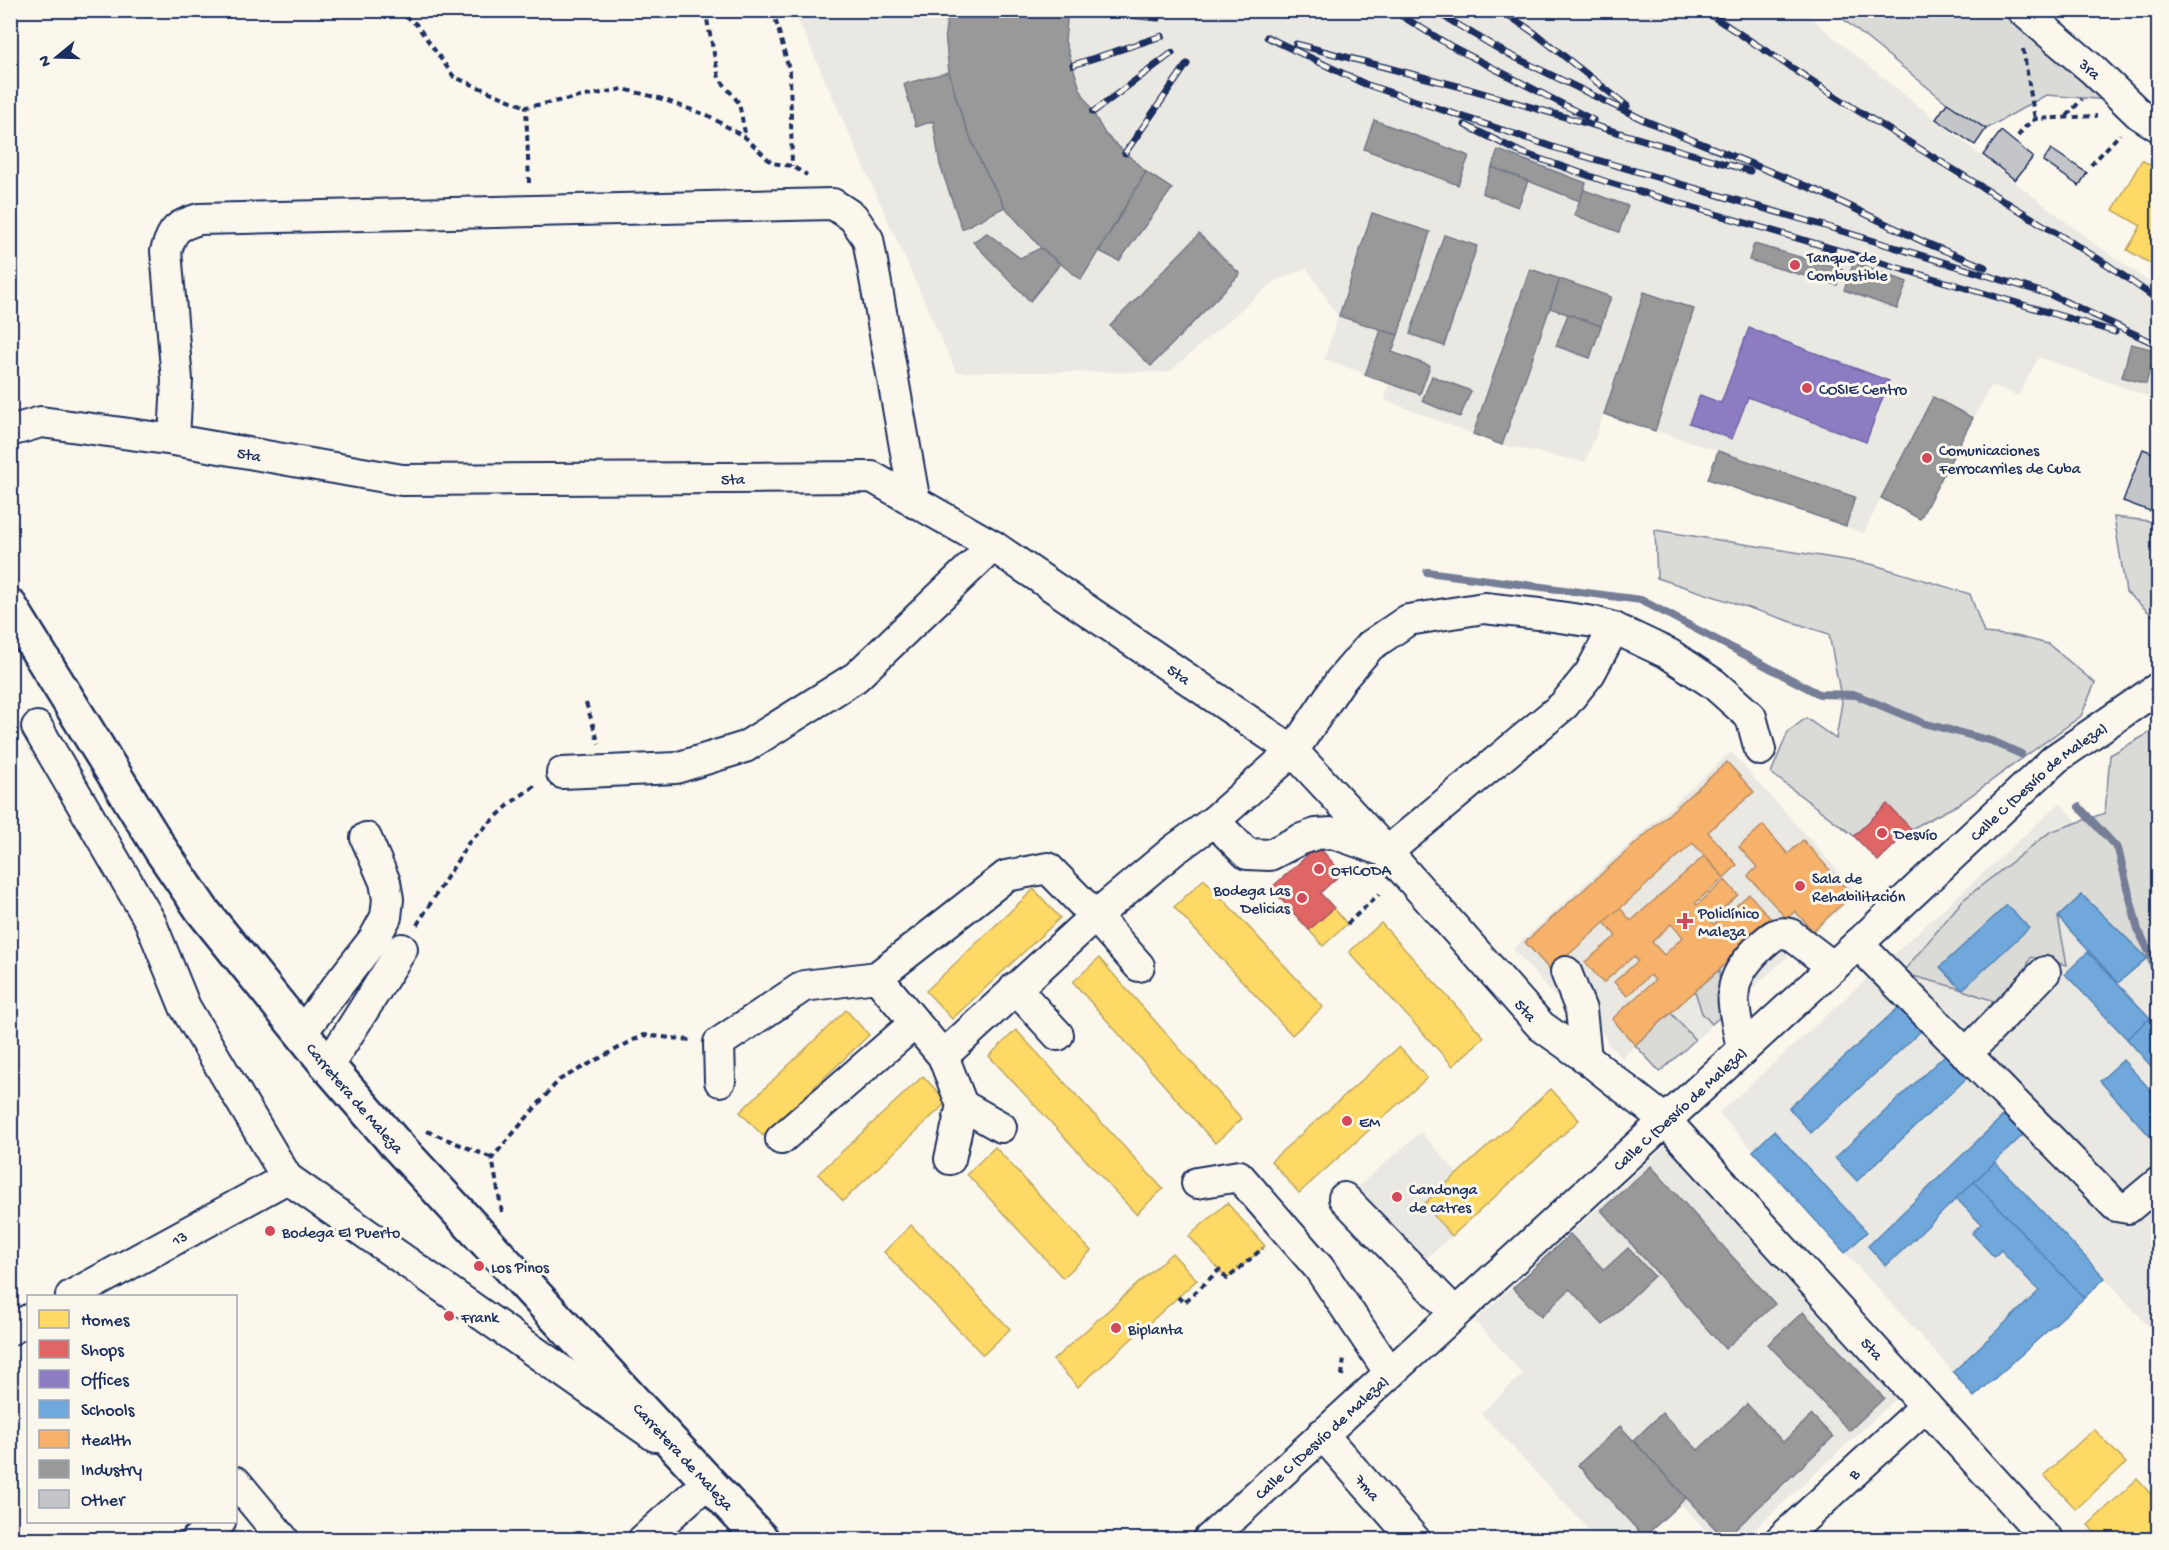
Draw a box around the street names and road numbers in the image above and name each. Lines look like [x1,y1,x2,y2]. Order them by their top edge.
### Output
street label: 3ra [2073,55,2104,86]
street label: 5ta [235,445,263,468]
street label: 5ta [721,472,746,491]
street label: 5ta [1162,662,1194,691]
street label: Calle C (Desvío de Maleza) [1967,720,2112,847]
street label: 5ta [1509,997,1540,1028]
street label: Carretera de Maleza [300,1041,407,1160]
street label: Calle C (Desvío de Maleza) [1611,1045,1752,1177]
street label: 13 [169,1228,192,1252]
street label: 5ta [1855,1335,1886,1366]
street label: Calle C (Desvío de Maleza) [1252,1373,1394,1505]
street label: Carretera de Maleza [627,1400,737,1517]
street label: B [1845,1465,1865,1486]
street label: 7ma [1348,1471,1383,1507]

